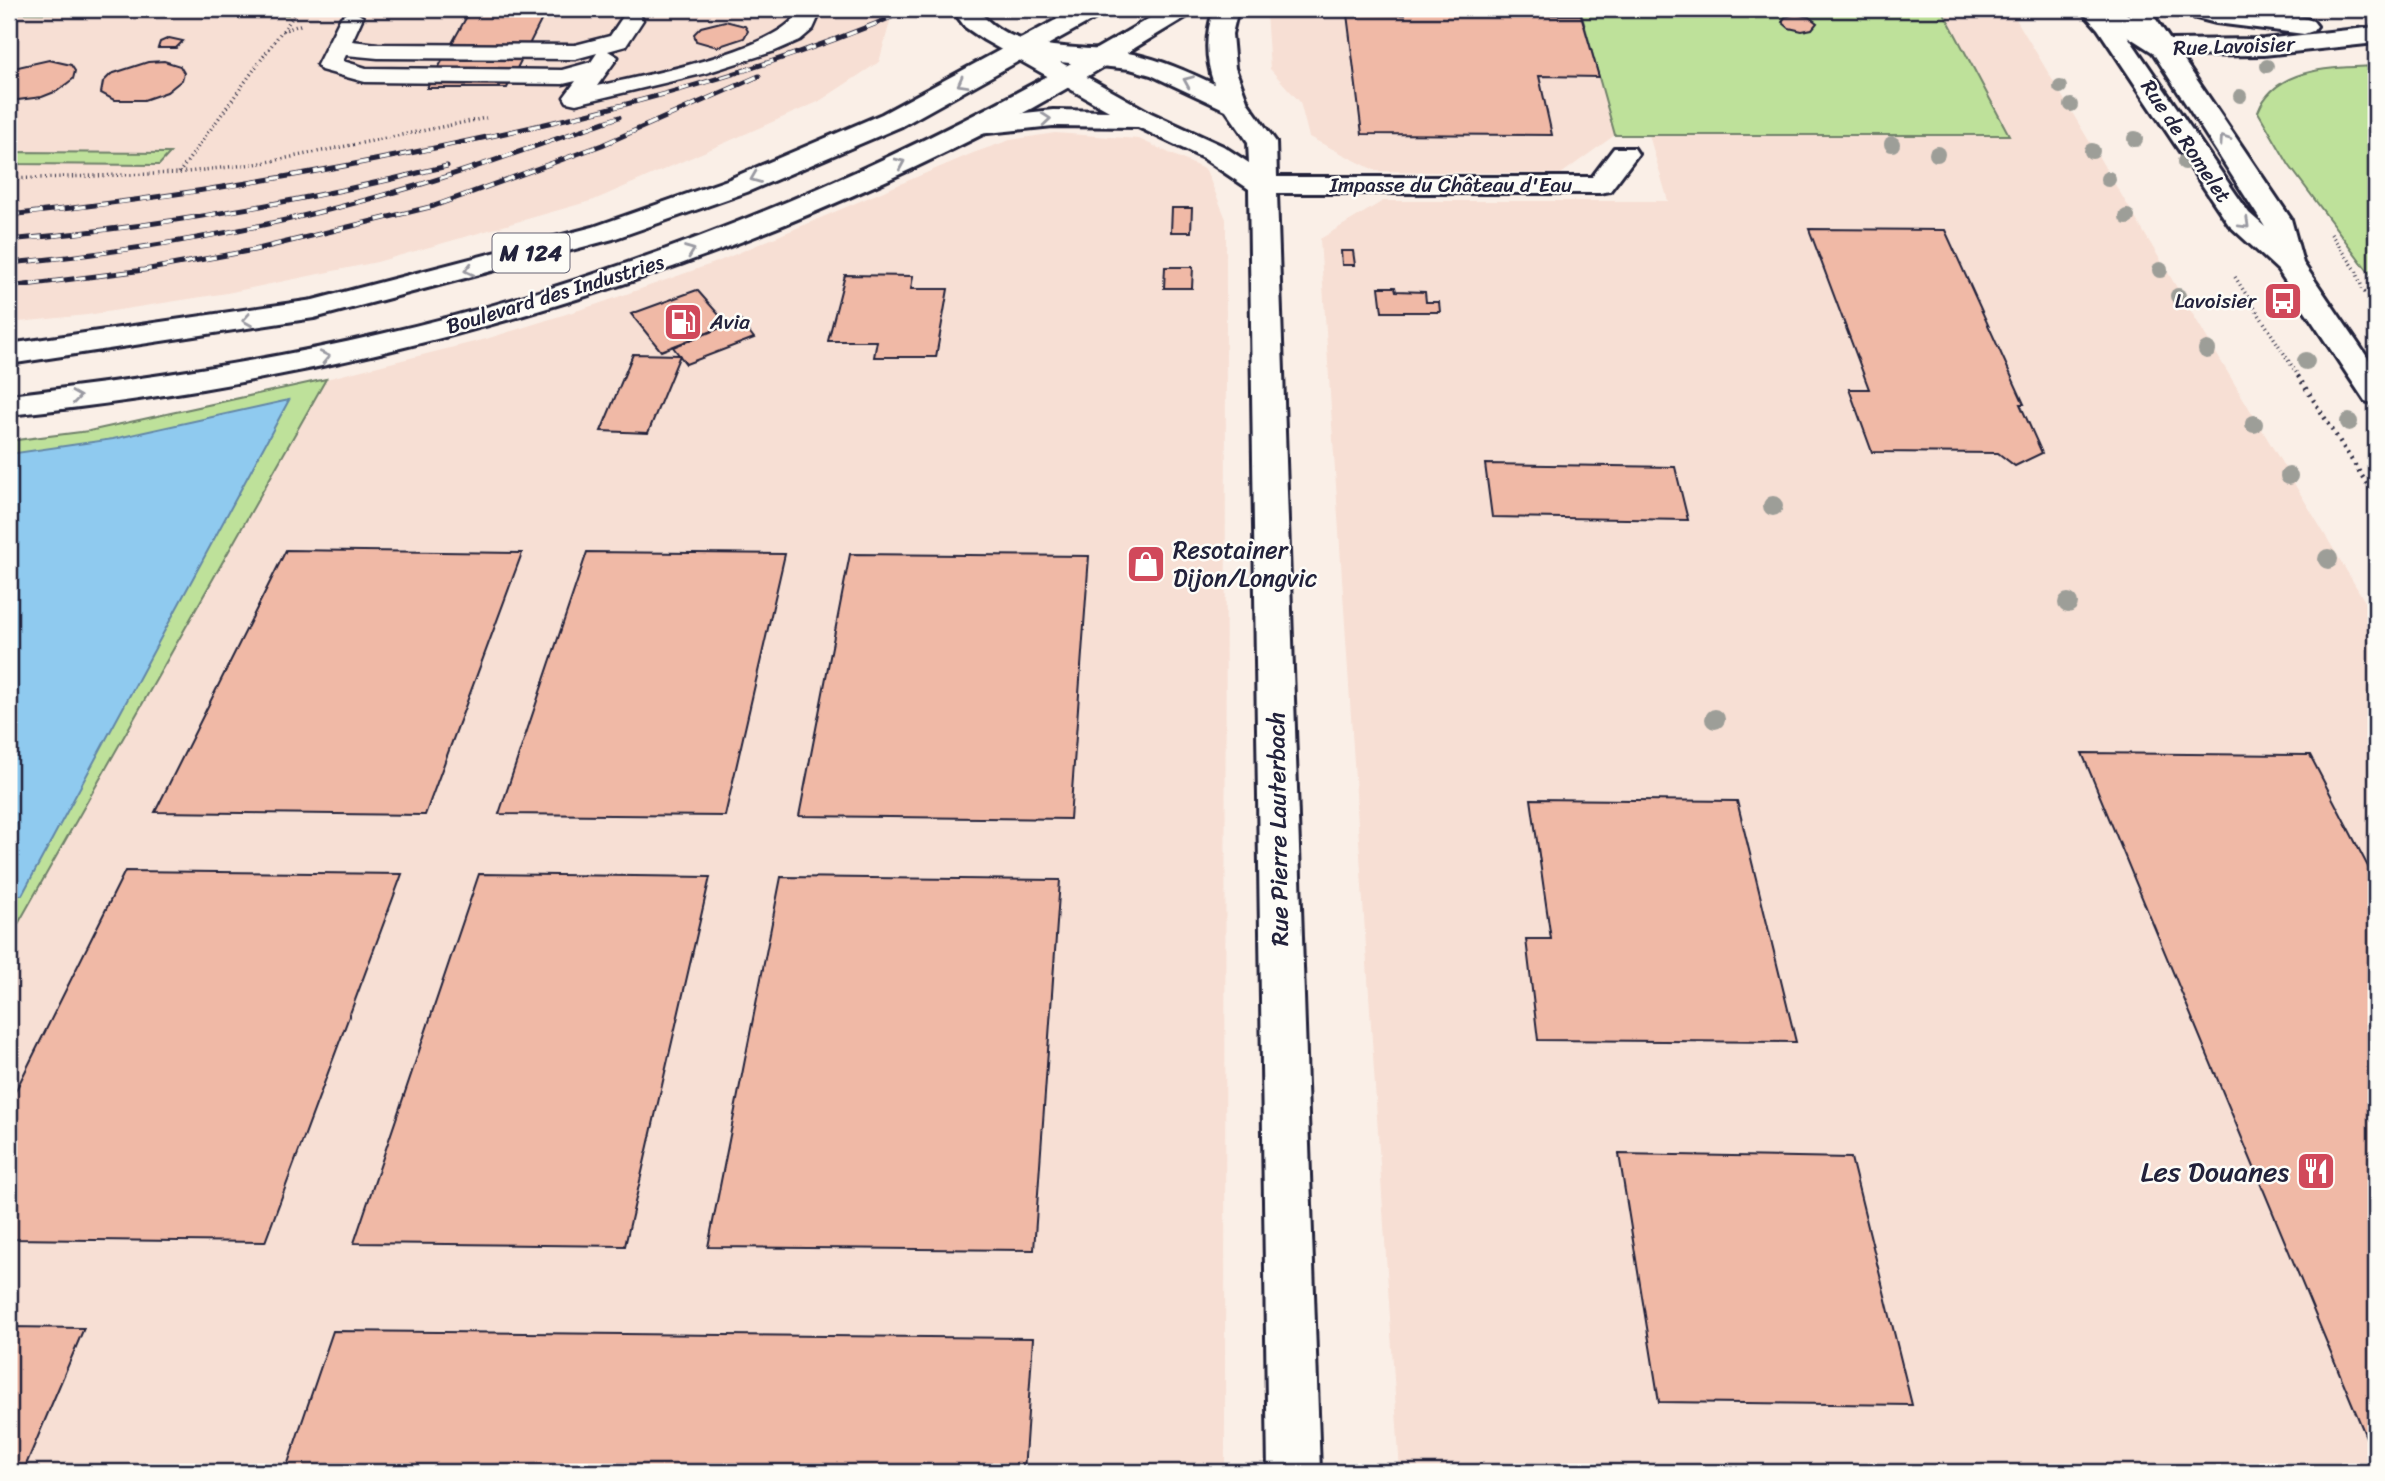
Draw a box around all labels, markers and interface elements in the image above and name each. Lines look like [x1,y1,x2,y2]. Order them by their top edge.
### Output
street label: Rue Lavoisier [2173,25,2297,67]
street label: Rue de Romelet [2130,71,2242,211]
one-way arrow [956,75,969,88]
one-way arrow [1183,75,1195,89]
one-way arrow [1041,112,1052,127]
one-way arrow [2220,135,2233,148]
one-way arrow [893,157,905,171]
street label: Impasse du Château d'Eau [1329,166,1573,204]
one-way arrow [750,170,762,184]
one-way arrow [2237,215,2250,228]
road number: M 124 [492,234,570,272]
street label: Boulevard des Industries [441,243,669,345]
one-way arrow [684,245,696,259]
one-way arrow [463,262,475,276]
bus stop icon: Lavoisier [2262,280,2304,322]
place label: Lavoisier [2175,282,2257,320]
fuel station icon: Avia [662,301,704,343]
place label: Avia [709,303,750,341]
one-way arrow [241,312,253,327]
one-way arrow [319,351,331,366]
one-way arrow [71,390,82,405]
place label: Resotainer Dijon/Longvic [1173,529,1317,599]
shop icon: Resotainer Dijon/Longvic [1125,543,1167,585]
street label: Rue Pierre Lauterbach [1255,711,1301,947]
place label: Les Douanes [2141,1147,2290,1196]
restaurant icon: Les Douanes [2295,1150,2337,1192]

